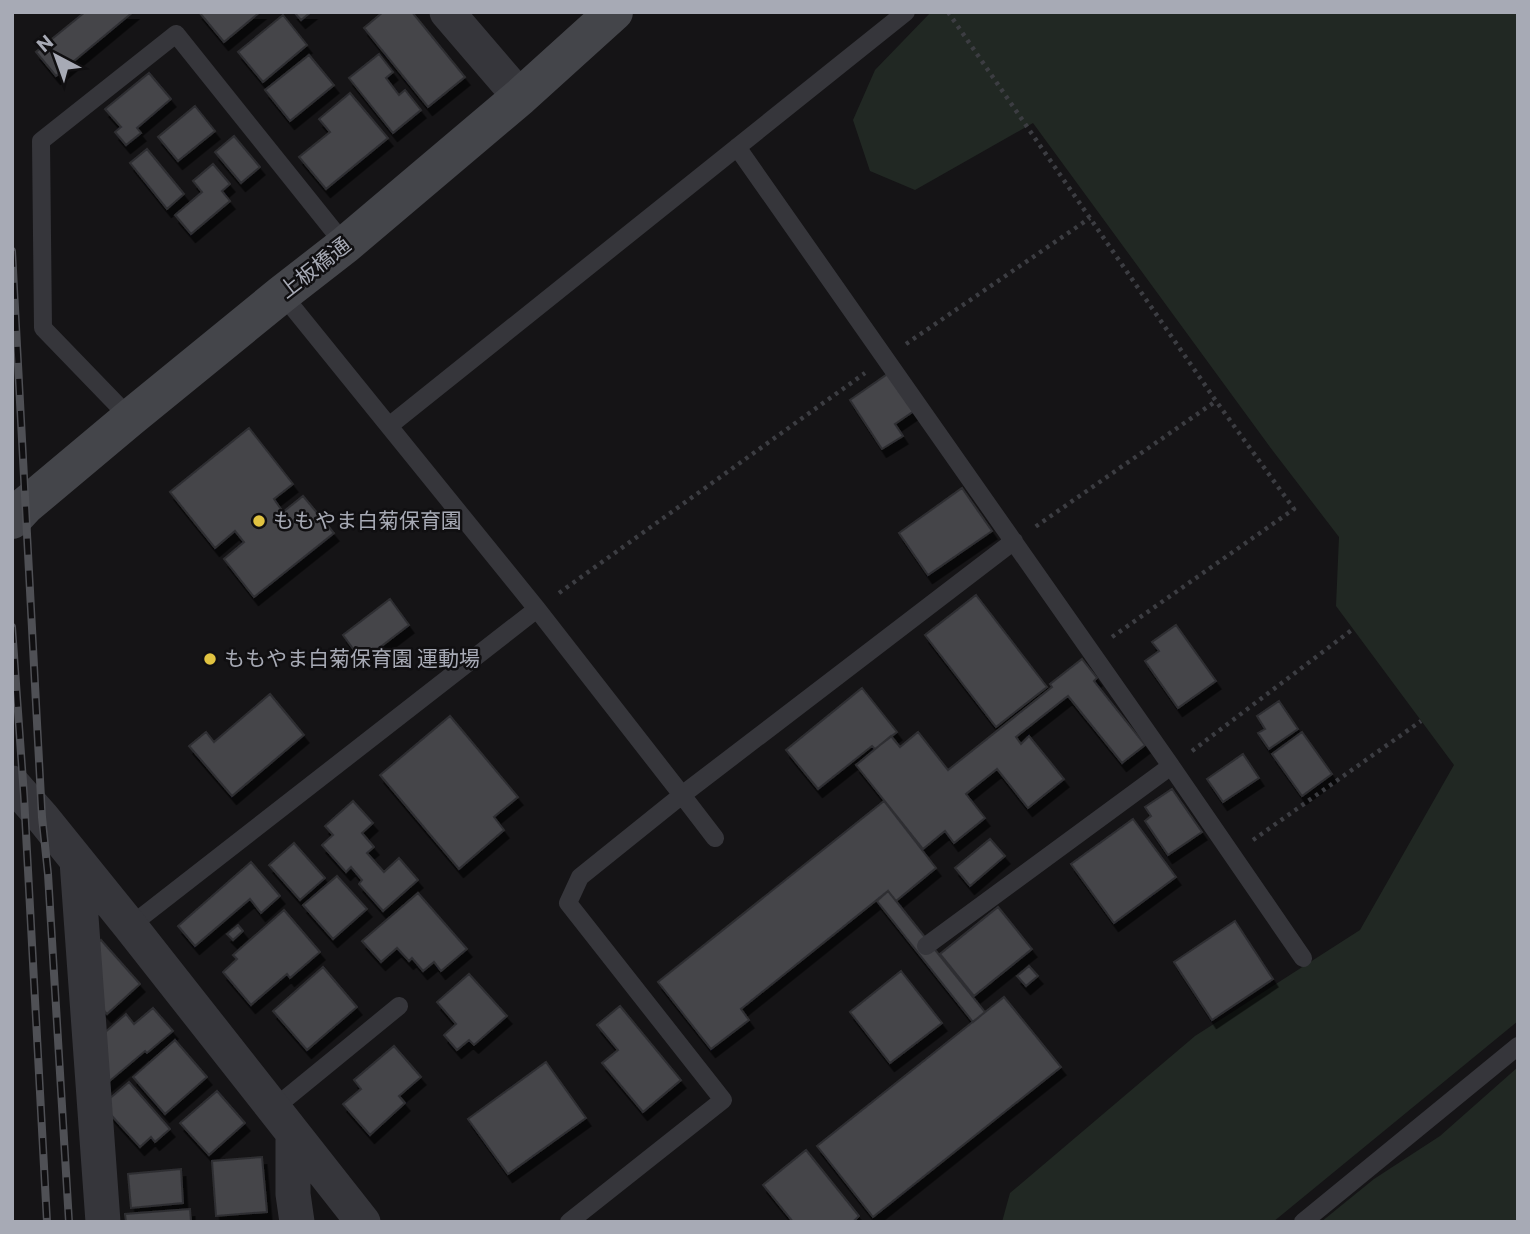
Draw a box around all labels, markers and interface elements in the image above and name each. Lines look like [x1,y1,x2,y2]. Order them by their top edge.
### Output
north arrow [21,21,91,91]
text: N [32,29,57,56]
street label: 上板橋通 [273,231,355,303]
place label: ももやま白菊保育園 [273,507,462,532]
marker: ももやま白菊保育園 [251,513,267,529]
place label: ももやま白菊保育園 運動場 [224,645,480,670]
marker: ももやま白菊保育園 運動場 [202,651,218,667]

